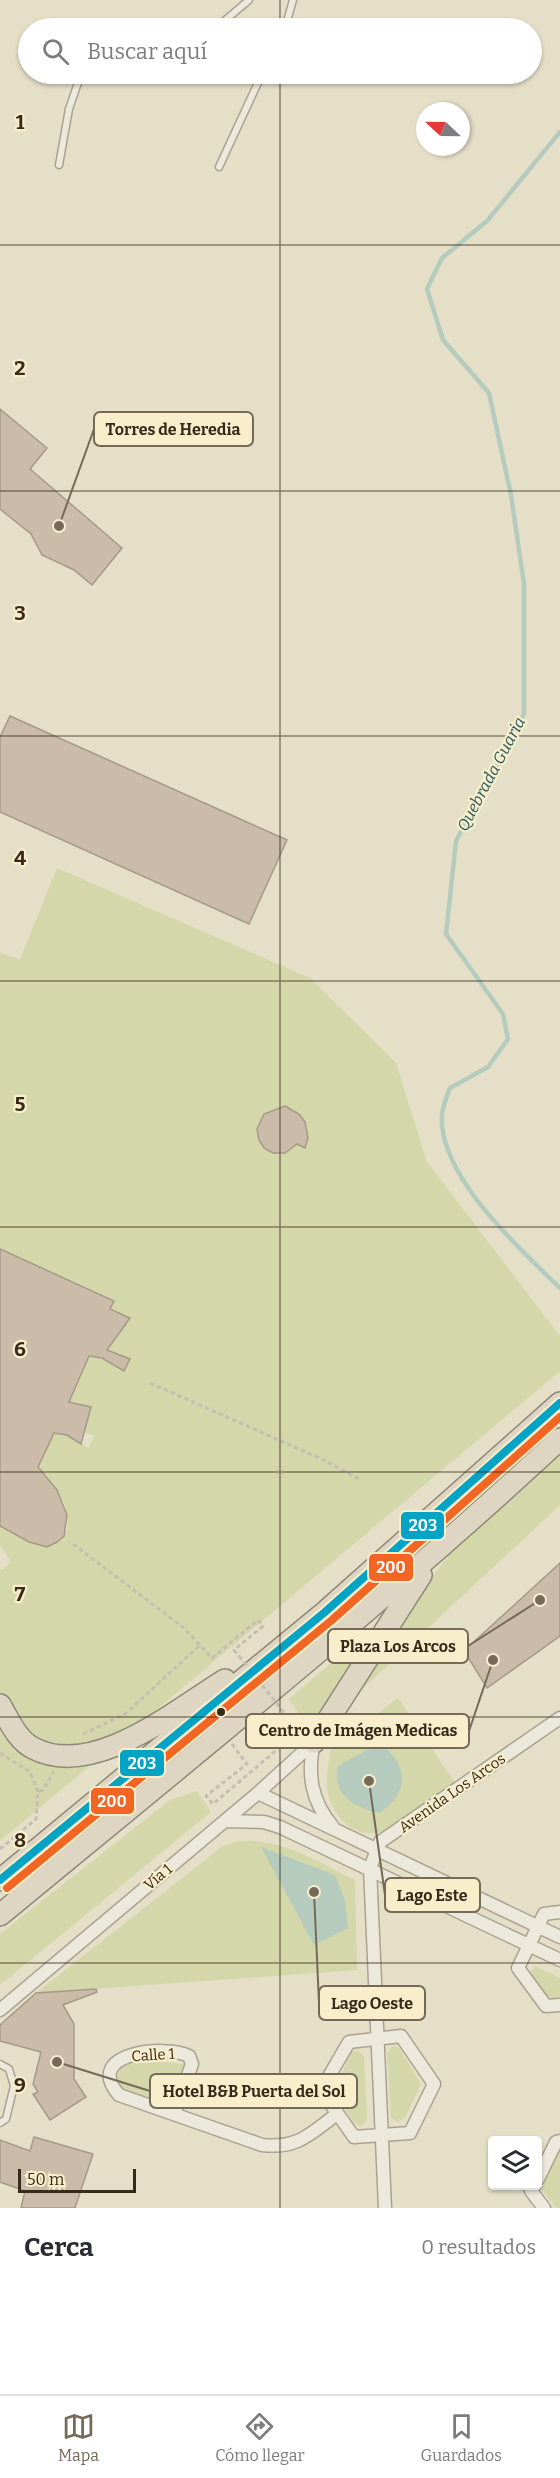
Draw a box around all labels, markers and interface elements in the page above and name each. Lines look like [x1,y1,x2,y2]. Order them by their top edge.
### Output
search box [18,18,542,84]
icon: search [39,35,72,68]
text: Buscar aquí [87,38,207,65]
north arrow [416,102,470,156]
text: 1 [16,110,25,134]
text: 2 [14,356,26,380]
callout: Torres de Heredia [94,412,253,446]
text: Torres de Heredia [106,420,240,439]
text: 3 [14,601,26,625]
water label: Quebrada Guaria [453,714,529,834]
text: 4 [14,846,26,870]
text: 5 [15,1092,26,1116]
text: 6 [14,1337,26,1361]
line badge: 203 [400,1511,445,1540]
text: 203 [409,1516,437,1535]
line badge: 200 [368,1553,414,1582]
text: 200 [376,1558,406,1577]
text: 7 [15,1582,26,1606]
callout: Plaza Los Arcos [328,1629,468,1663]
text: Plaza Los Arcos [340,1637,456,1656]
unlabelled marker [215,1706,227,1718]
callout: Centro de Imágen Medicas [246,1714,469,1748]
text: Centro de Imágen Medicas [258,1721,458,1740]
line badge: 203 [119,1749,165,1777]
street label: Avenida Los Arcos [395,1749,509,1837]
text: 203 [128,1754,156,1773]
line badge: 200 [90,1787,135,1815]
text: 200 [97,1792,127,1811]
text: 8 [14,1828,26,1852]
street label: Vía 1 [140,1860,176,1894]
callout: Lago Este [385,1878,480,1912]
text: Lago Este [396,1886,468,1905]
callout: Lago Oeste [319,1986,425,2020]
text: Lago Oeste [331,1994,413,2013]
street label: Calle 1 [131,2045,175,2065]
text: 9 [14,2073,26,2097]
callout: Hotel B&B Puerta del Sol [150,2074,357,2108]
text: Hotel B&B Puerta del Sol [163,2082,345,2101]
map controls [488,2136,542,2190]
button: layers [488,2136,542,2190]
scale bar [18,2166,136,2194]
text: 50 m [27,2170,64,2189]
text: Cerca [24,2232,94,2263]
text: 0 resultados [421,2235,536,2259]
tab: Mapa [58,2410,99,2465]
tab: Cómo llegar [215,2410,304,2465]
tab: Guardados [421,2410,502,2465]

